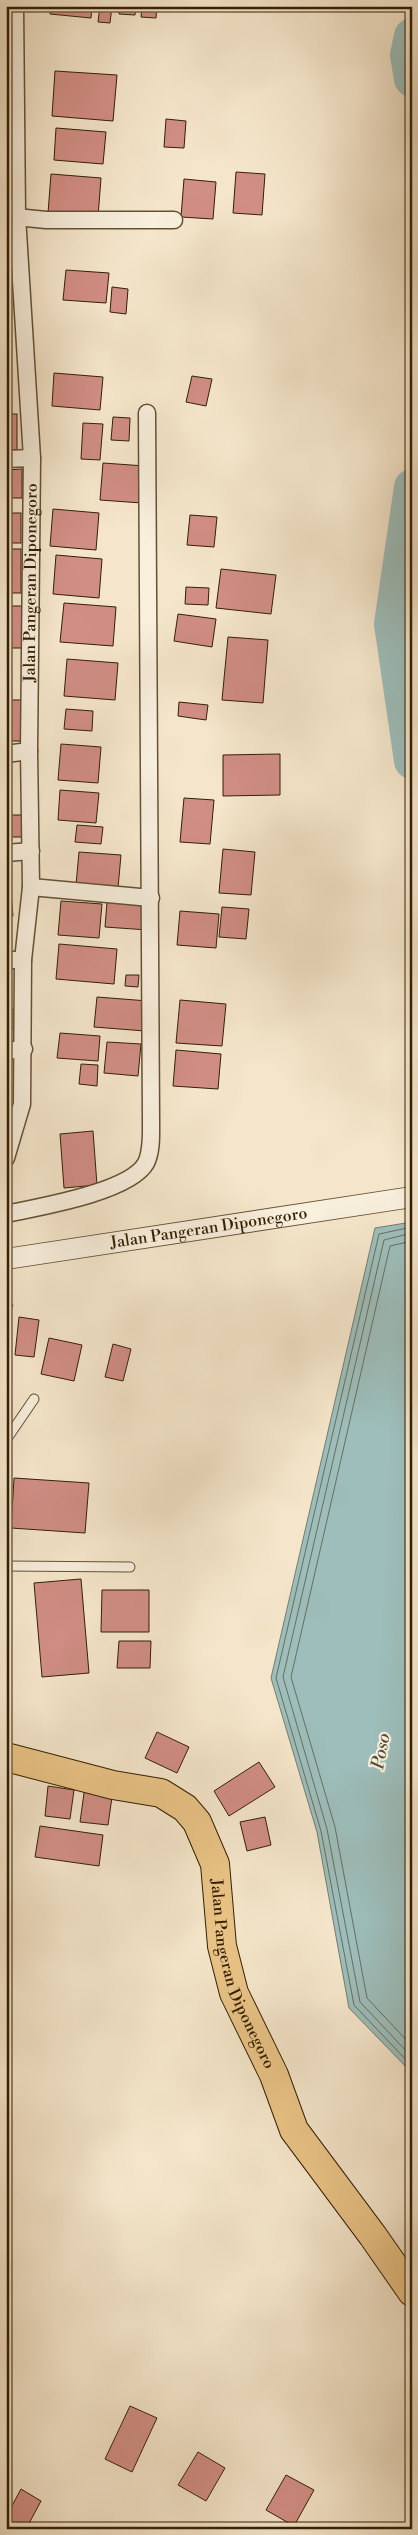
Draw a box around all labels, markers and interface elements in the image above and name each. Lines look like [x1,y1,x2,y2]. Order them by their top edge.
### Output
street label: Jalan Pangeran Diponegoro [20,483,42,683]
street label: Jalan Pangeran Diponegoro [108,1203,309,1253]
water label: Poso [366,1731,396,1772]
street label: Jalan Pangeran Diponegoro [206,1877,279,2072]

